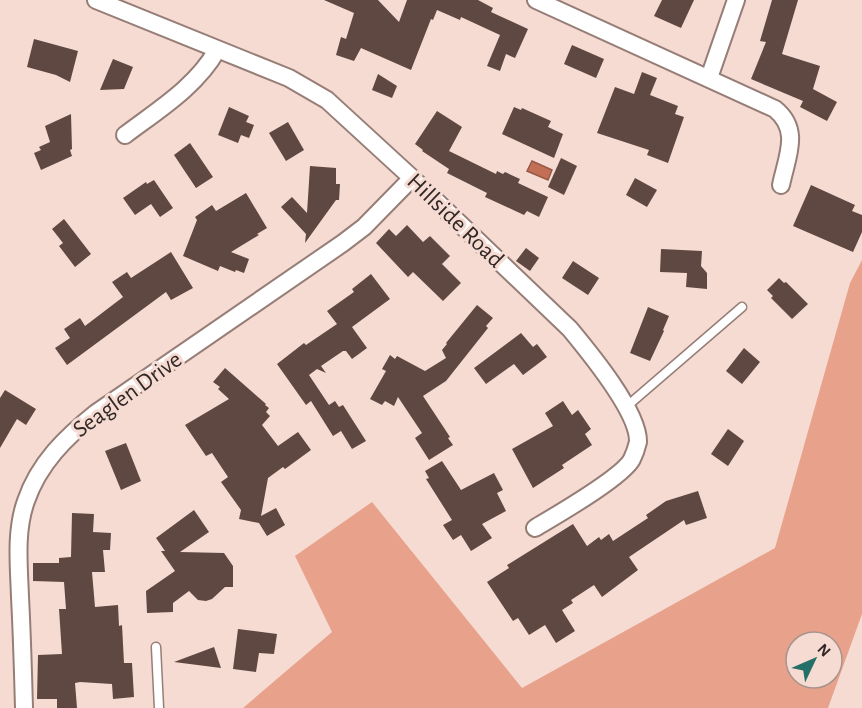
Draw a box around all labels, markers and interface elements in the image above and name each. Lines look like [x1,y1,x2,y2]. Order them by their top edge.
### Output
street label: Hillside Road [402,169,508,272]
street label: Seaglen Drive [69,347,186,442]
north arrow [784,630,844,690]
text: N [814,641,834,660]

